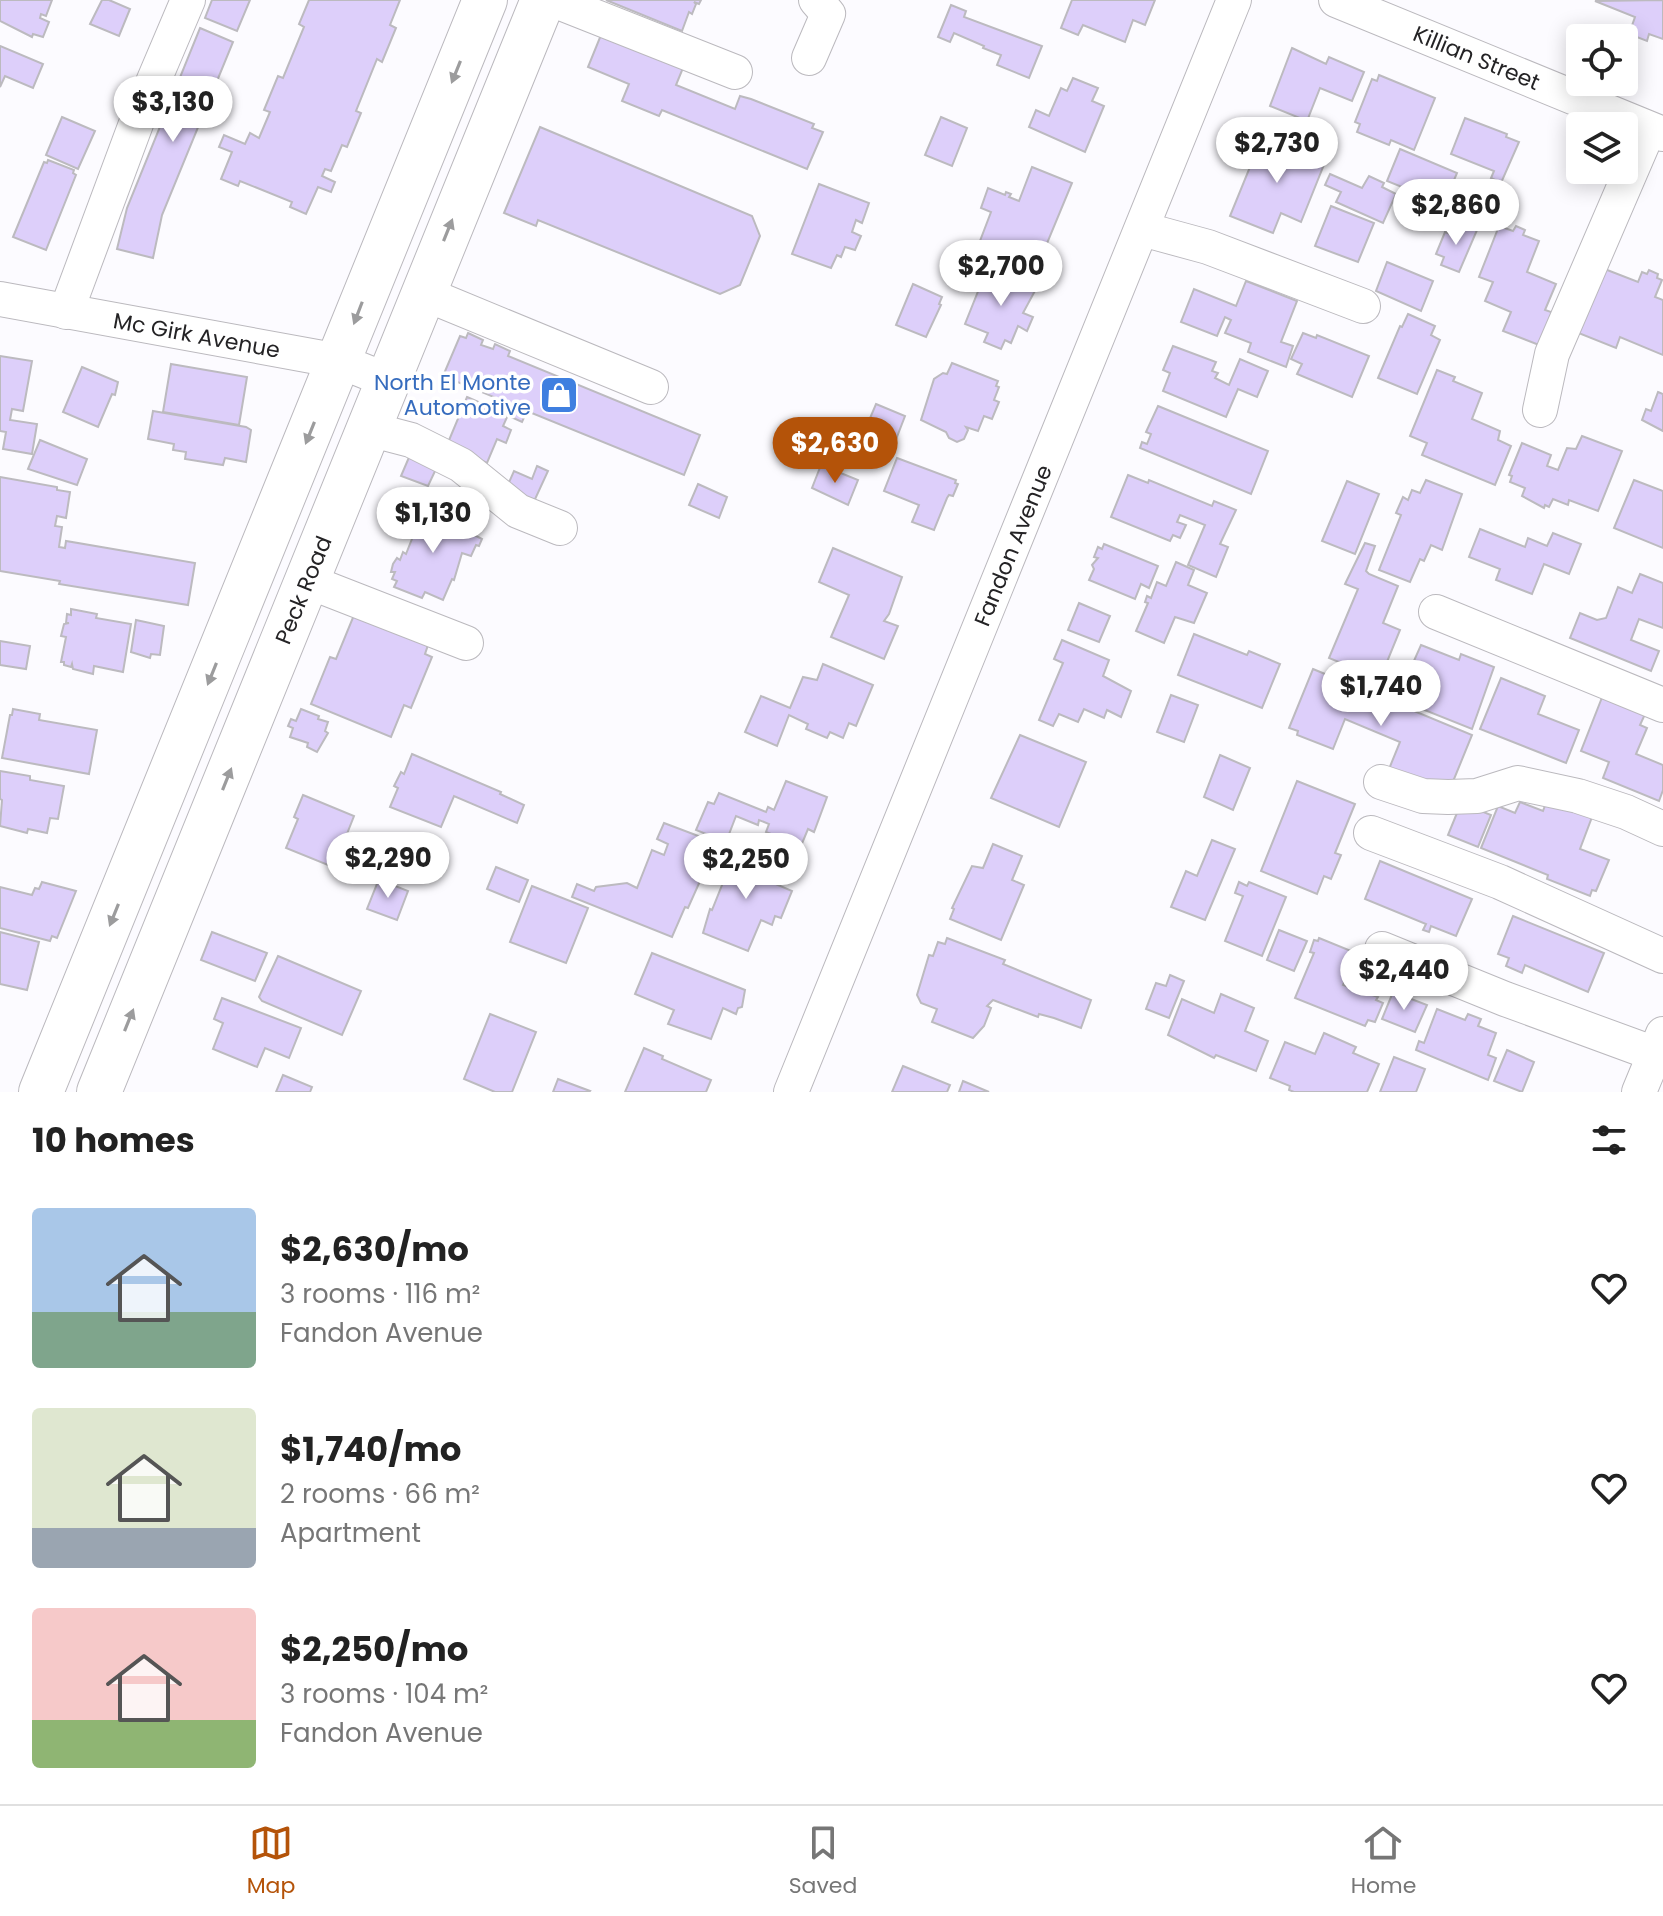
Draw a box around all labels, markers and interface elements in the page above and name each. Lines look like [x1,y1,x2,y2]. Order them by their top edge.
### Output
street label: Killian Street [1409,18,1544,98]
map controls [1566,24,1638,184]
button: locate [1566,24,1638,96]
one-way arrow [449,60,462,84]
pin: $3,130 [108,76,238,144]
text: $3,130 [132,84,214,120]
button: layers [1566,112,1638,184]
pin: $2,730 [1212,117,1342,185]
text: $2,730 [1234,125,1320,161]
pin: $2,860 [1391,179,1521,247]
text: $2,860 [1411,187,1501,223]
one-way arrow [442,218,455,242]
pin: $2,700 [936,240,1066,308]
text: $2,700 [957,248,1045,284]
one-way arrow [351,301,364,325]
street label: Mc Girk Avenue [111,305,282,366]
place label: North El Monte Automotive [374,367,531,423]
shop icon: North El Monte Automotive [538,374,580,416]
pin: $2,630 [770,417,900,485]
one-way arrow [303,421,316,445]
text: $2,630 [791,425,879,461]
street label: Fandon Avenue [967,460,1060,631]
pin: $1,130 [368,487,498,555]
text: $1,130 [395,495,471,531]
street label: Peck Road [268,531,339,649]
pin: $1,740 [1316,660,1446,728]
one-way arrow [205,662,218,686]
text: $1,740 [1340,668,1422,704]
one-way arrow [220,767,233,791]
pin: $2,290 [323,832,453,900]
pin: $2,250 [681,833,811,901]
text: $2,290 [344,840,432,876]
text: $2,250 [702,841,790,877]
one-way arrow [107,903,120,927]
pin: $2,440 [1339,944,1469,1012]
text: $2,440 [1358,952,1450,988]
one-way arrow [122,1008,135,1032]
text: 10 homes [32,1116,195,1164]
icon: filters [1587,1118,1631,1162]
text: $2,630/mo [280,1225,469,1273]
icon: home [96,1240,192,1336]
icon: heart [1587,1266,1631,1310]
text: 3 rooms · 116 m² [280,1276,480,1312]
text: Fandon Avenue [280,1315,483,1351]
text: $1,740/mo [280,1425,461,1473]
icon: home [96,1440,192,1536]
icon: heart [1587,1466,1631,1510]
text: 2 rooms · 66 m² [280,1476,480,1512]
text: Apartment [280,1515,421,1551]
text: $2,250/mo [280,1625,468,1673]
icon: home [96,1640,192,1736]
icon: heart [1587,1666,1631,1710]
text: 3 rooms · 104 m² [280,1676,488,1712]
text: Fandon Avenue [280,1715,483,1751]
tab: Map [247,1821,295,1902]
tab: Saved [789,1821,857,1902]
tab: Home [1351,1821,1416,1902]

